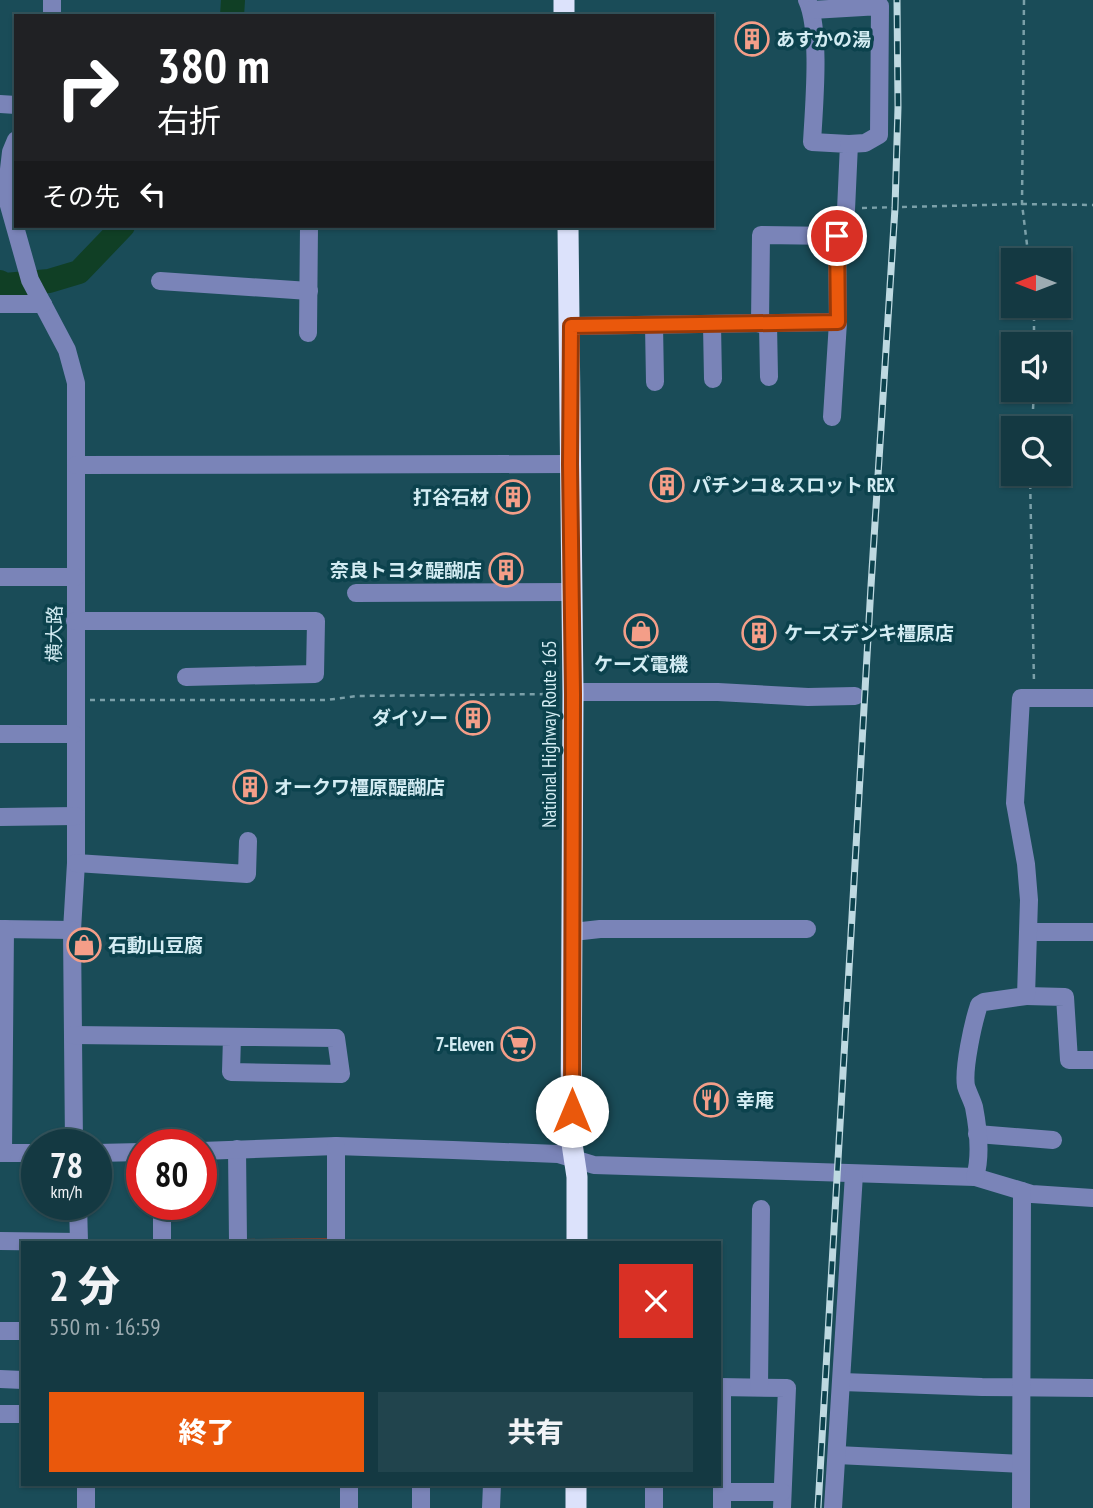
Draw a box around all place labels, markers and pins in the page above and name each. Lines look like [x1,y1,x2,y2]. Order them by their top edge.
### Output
building icon: あすかの湯 [733,20,771,58]
place label: あすかの湯 [776,27,871,51]
pin [807,206,867,266]
building icon: パチンコ＆スロット REX [648,466,686,504]
place label: パチンコ＆スロット REX [692,473,895,497]
building icon: 打谷石材 [494,478,532,516]
place label: 打谷石材 [413,485,489,509]
building icon: 奈良トヨタ醍醐店 [487,551,525,589]
place label: 奈良トヨタ醍醐店 [330,558,482,582]
shop icon: ケーズ電機 [622,612,660,650]
building icon: ケーズデンキ橿原店 [740,614,778,652]
place label: ケーズデンキ橿原店 [784,621,954,645]
place label: ケーズ電機 [594,652,688,676]
building icon: ダイソー [454,699,492,737]
place label: ダイソー [372,706,448,730]
building icon: オークワ橿原醍醐店 [231,768,269,806]
place label: オークワ橿原醍醐店 [274,775,445,799]
shop icon: 石動山豆腐 [65,926,103,964]
place label: 石動山豆腐 [108,933,203,957]
supermarket icon: 7-Eleven [499,1025,537,1063]
place label: 7-Eleven [435,1032,494,1056]
restaurant icon: 幸庵 [692,1081,730,1119]
place label: 幸庵 [736,1088,774,1112]

